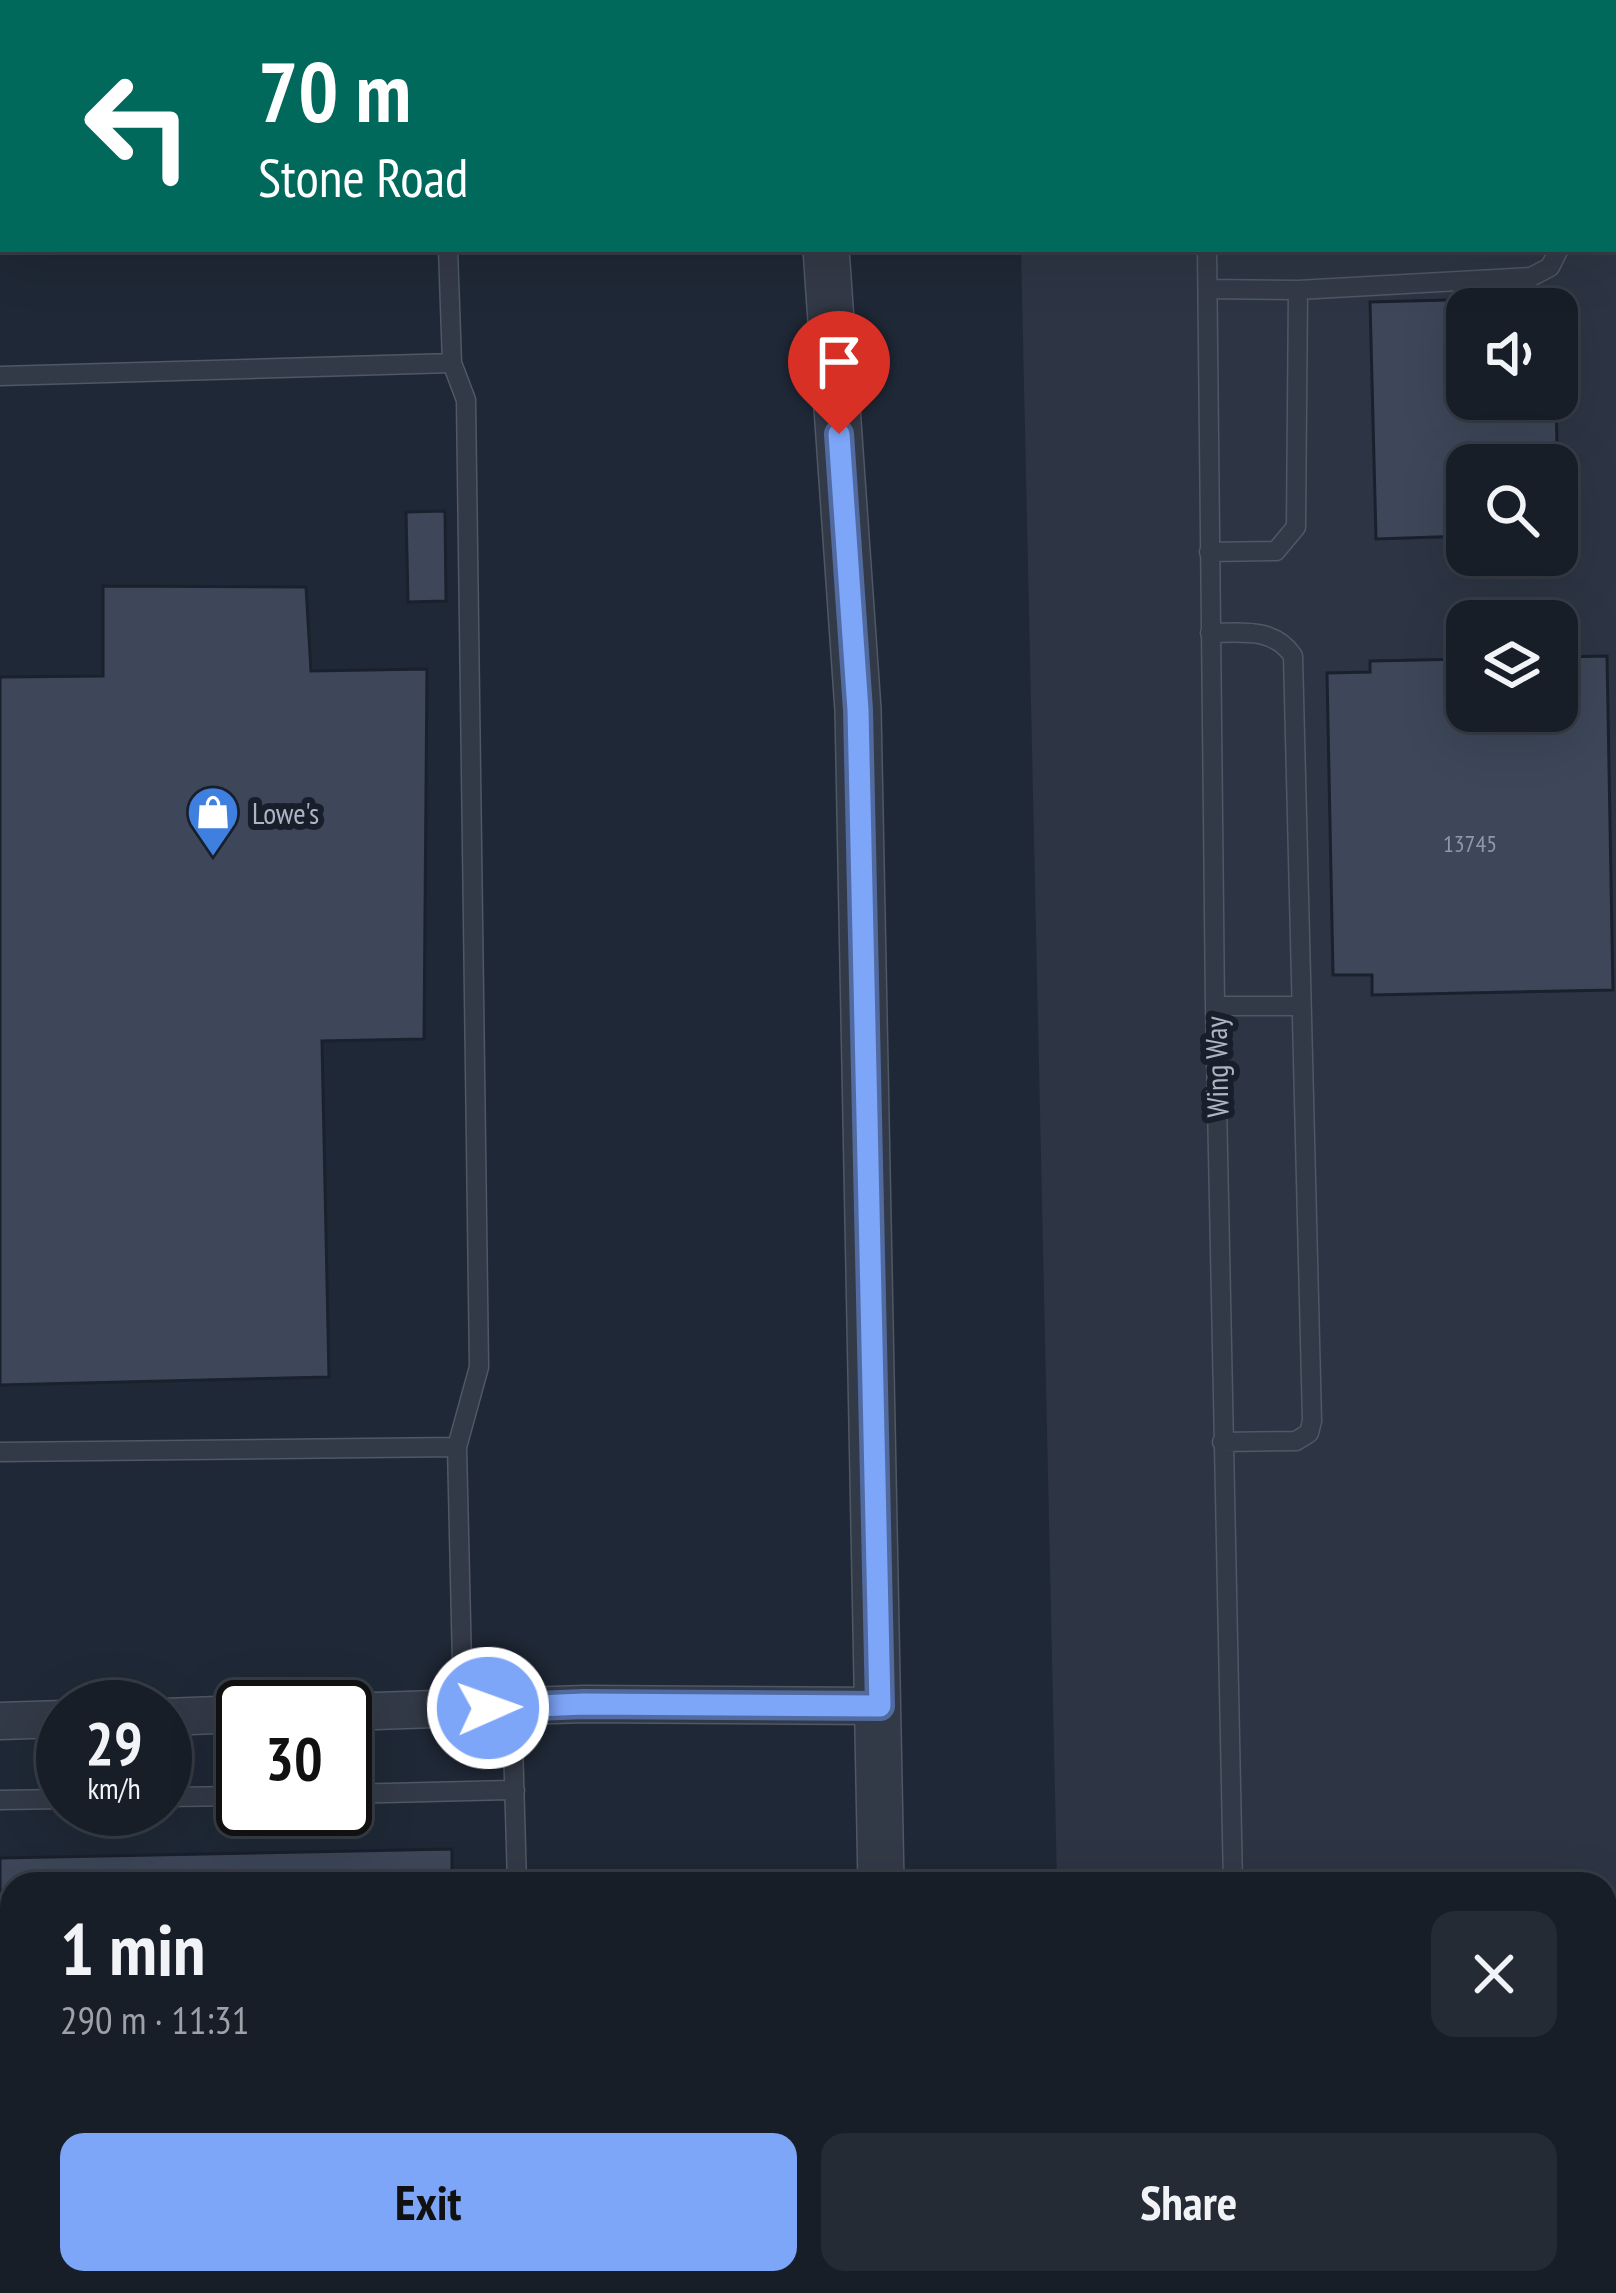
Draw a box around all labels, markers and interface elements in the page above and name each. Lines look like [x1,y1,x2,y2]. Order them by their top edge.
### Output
text: 70 m [258,36,411,145]
icon: left [60,48,216,204]
text: Stone Road [258,142,468,212]
map controls [1446,288,1578,732]
button: sound [1446,288,1578,420]
pin [788,311,890,434]
icon: arrive [806,329,872,395]
button: search [1446,444,1578,576]
button: layers [1446,600,1578,732]
shop icon: Lowe's [185,784,241,858]
place label: Lowe's [252,793,319,832]
house number: 13745 [1443,828,1497,859]
street label: Wing Way [1196,1015,1236,1118]
position arrow [425,1645,551,1771]
speed limit sign: 30 [216,1680,372,1836]
text: 29 [85,1704,143,1782]
text: km/h [87,1768,141,1807]
text: 1 min [60,1902,205,1995]
button: close [1431,1911,1557,2037]
text: 290 m · 11:31 [60,1994,249,2045]
button: Exit [60,2133,797,2271]
button: Share [821,2133,1557,2271]

